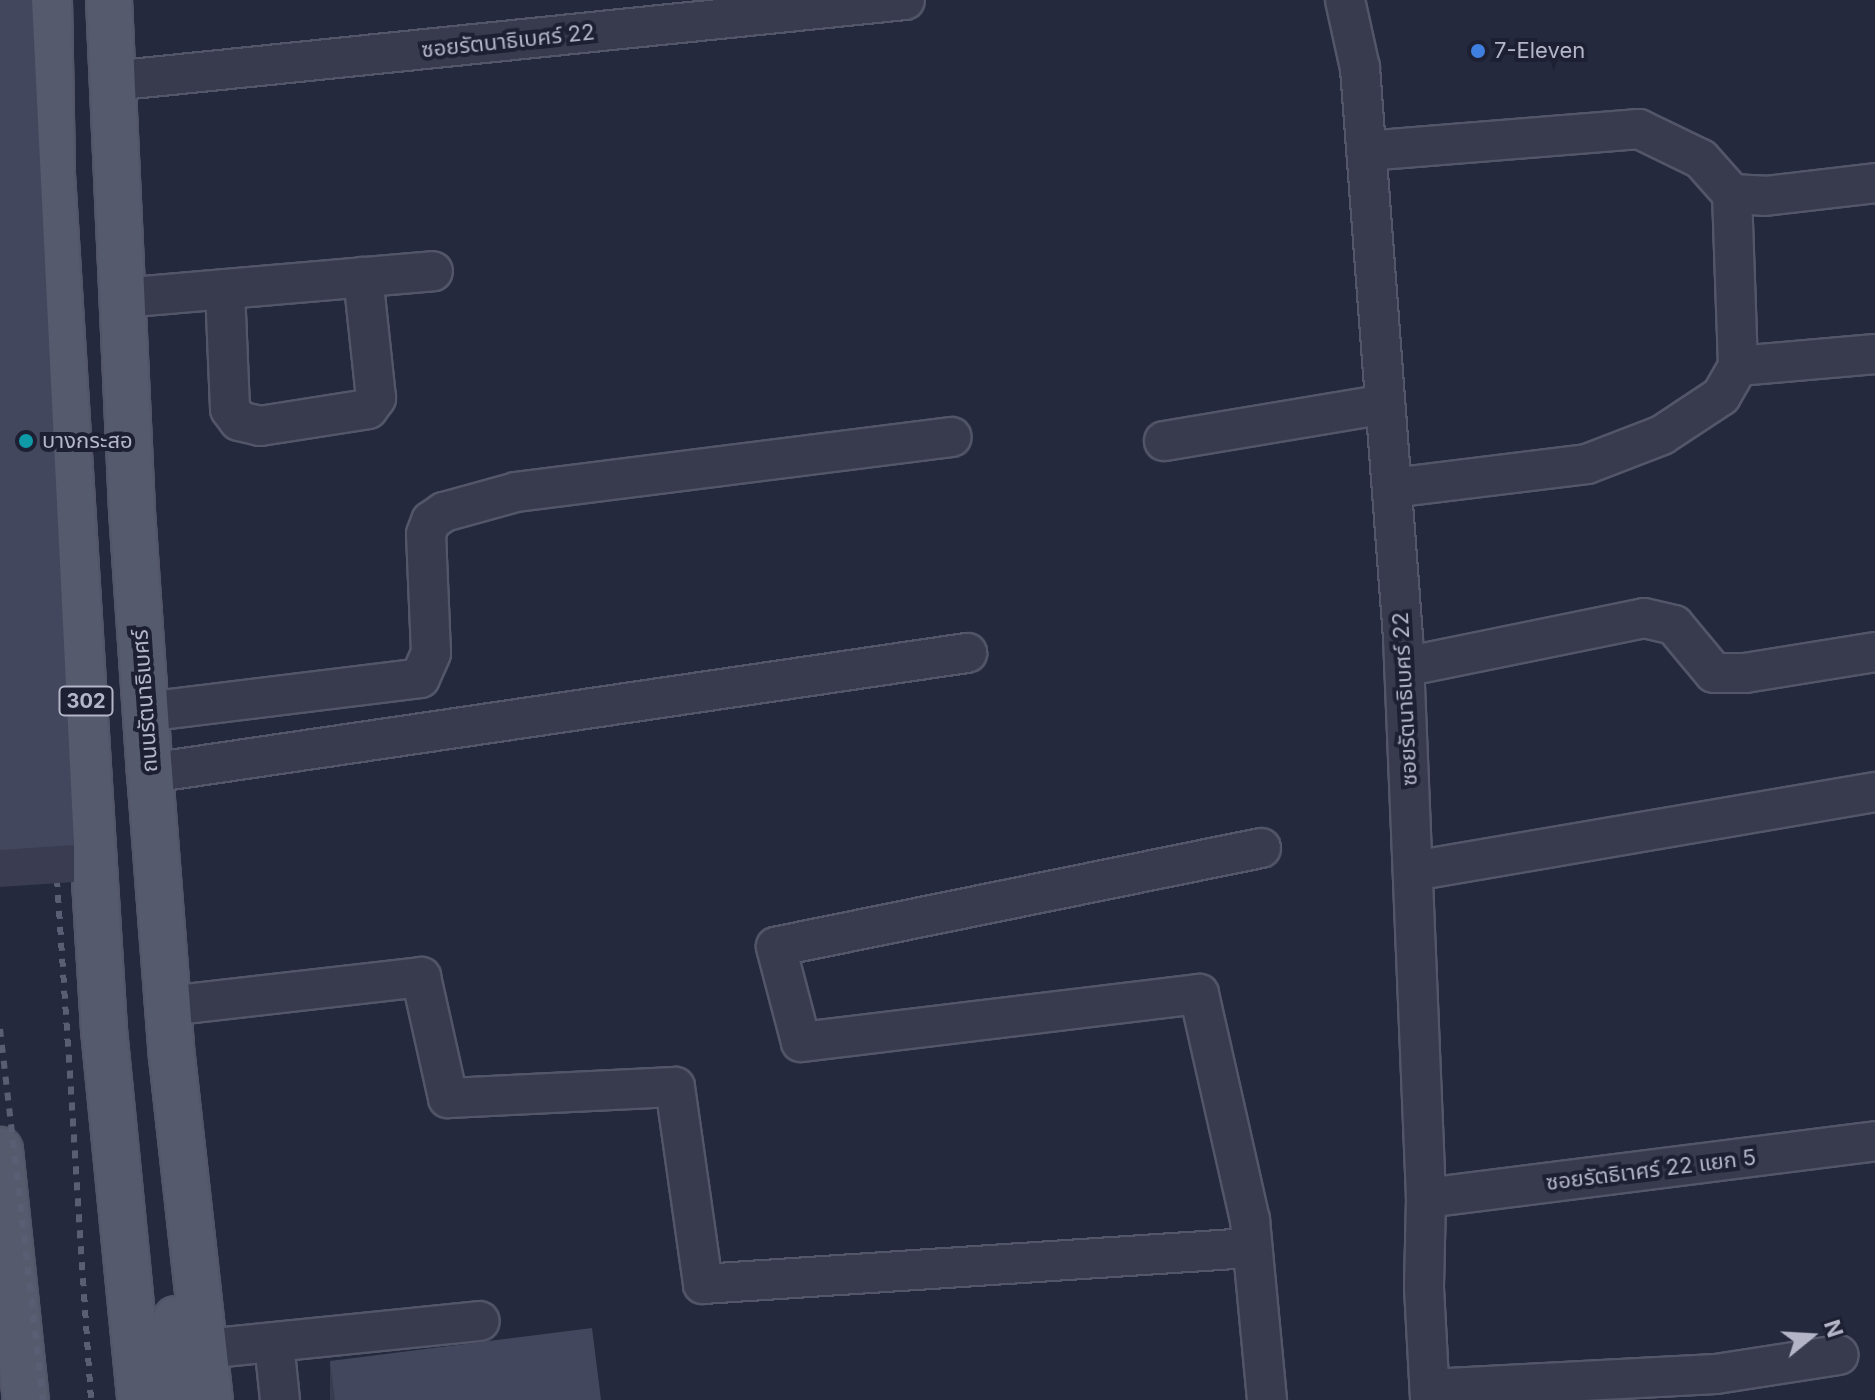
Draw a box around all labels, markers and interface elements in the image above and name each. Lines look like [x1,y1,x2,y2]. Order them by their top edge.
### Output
street label: ซอยรัตนาธิเบศร์ 22 [420,19,596,63]
place label: 7-Eleven [1494,38,1585,64]
marker: 7-Eleven [1469,42,1487,60]
place label: บางกระสอ [42,428,133,454]
marker: บางกระสอ [17,432,35,450]
street label: ซอยรัตนาธิเบศร์ 22 [1387,611,1423,787]
street label: ถนนรัตนาธิเบศร์ [127,629,163,773]
road number: 302 [58,685,114,717]
street label: ซอยรัตธิเาศร์ 22 แยก 5 [1544,1144,1758,1196]
north arrow [1771,1296,1851,1376]
text: N [1819,1317,1849,1341]

